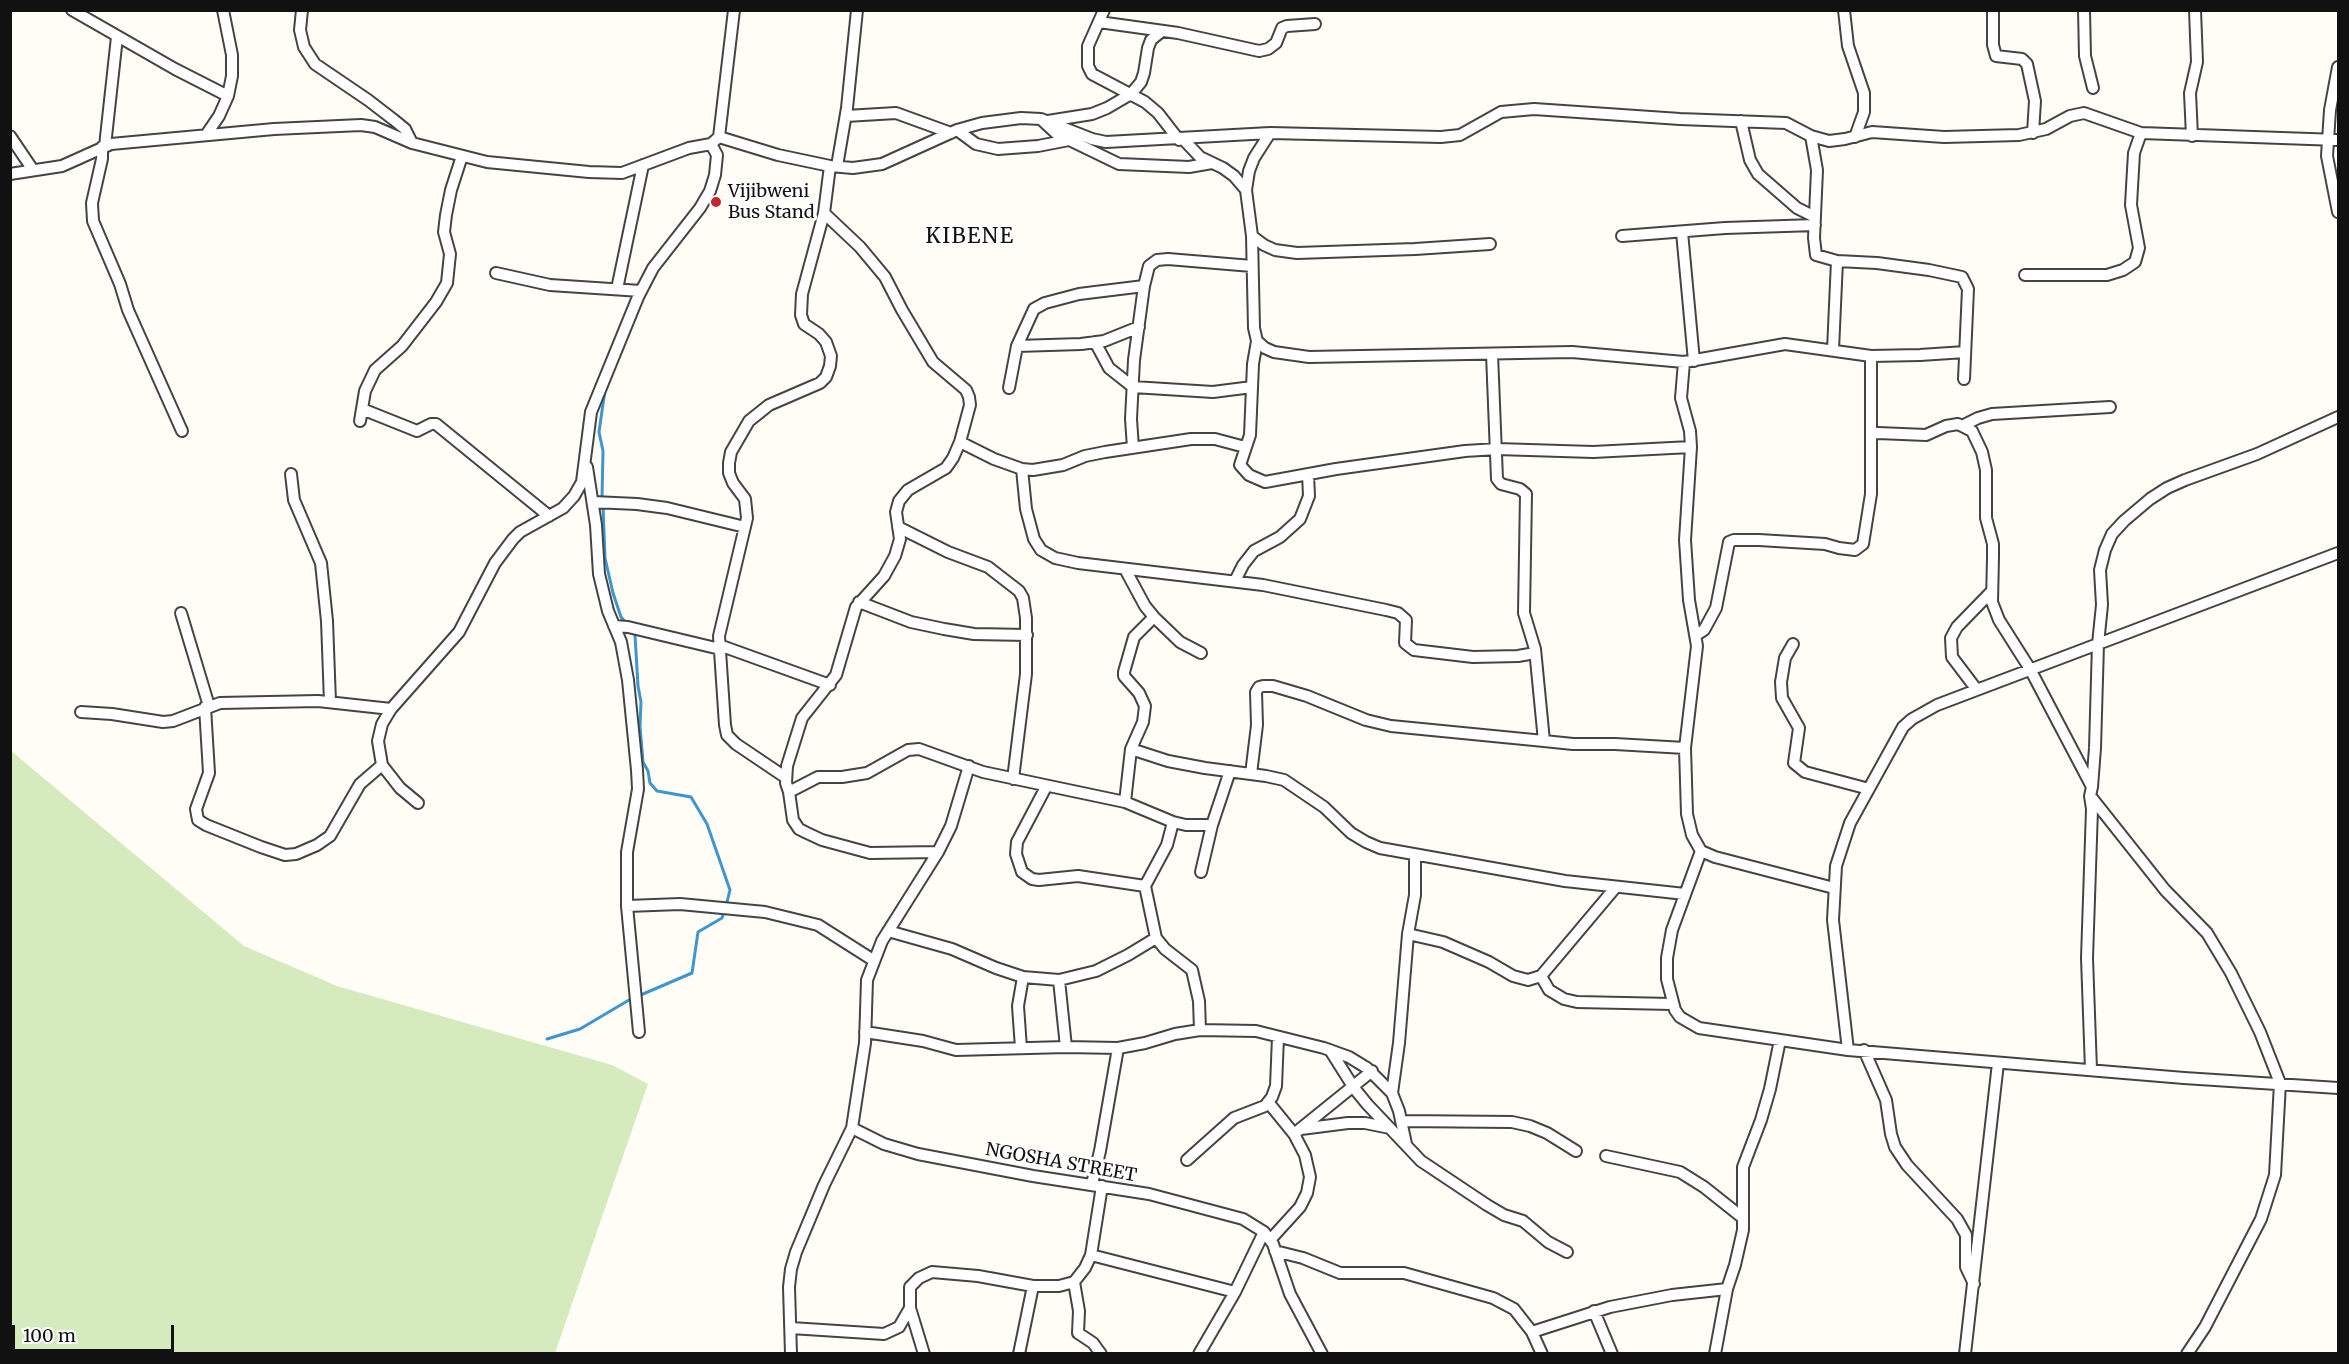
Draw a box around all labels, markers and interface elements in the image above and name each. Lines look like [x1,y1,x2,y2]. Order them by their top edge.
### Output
place label: Vijibweni Bus Stand [728,181,814,224]
marker: Vijibweni Bus Stand [709,195,723,209]
district label: KIBENE [925,224,1015,250]
street label: NGOSHA STREET [984,1139,1138,1187]
scale bar [15,1313,177,1351]
text: 100 m [23,1324,76,1347]

